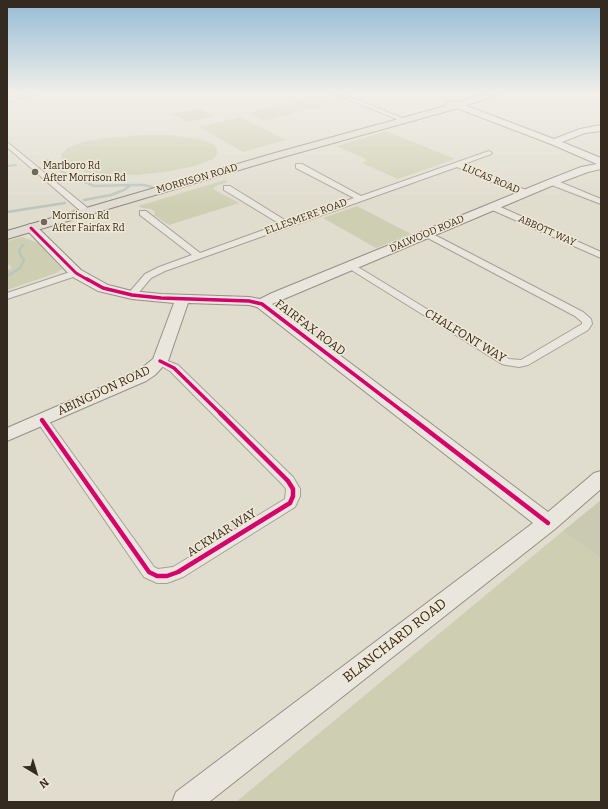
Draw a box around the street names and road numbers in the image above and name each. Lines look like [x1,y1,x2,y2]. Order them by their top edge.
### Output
street label: MORRISON ROAD [155,162,239,196]
street label: LUCAS ROAD [461,162,521,196]
street label: ELLESMERE ROAD [263,197,349,237]
street label: DALWOOD ROAD [388,213,466,255]
street label: ABBOTT WAY [516,213,578,249]
street label: FAIRFAX ROAD [272,297,348,359]
street label: CHALFONT WAY [422,306,508,366]
street label: ABINGDON ROAD [55,363,153,419]
street label: ACKMAR WAY [185,506,259,560]
street label: BLANCHARD ROAD [340,595,450,687]

